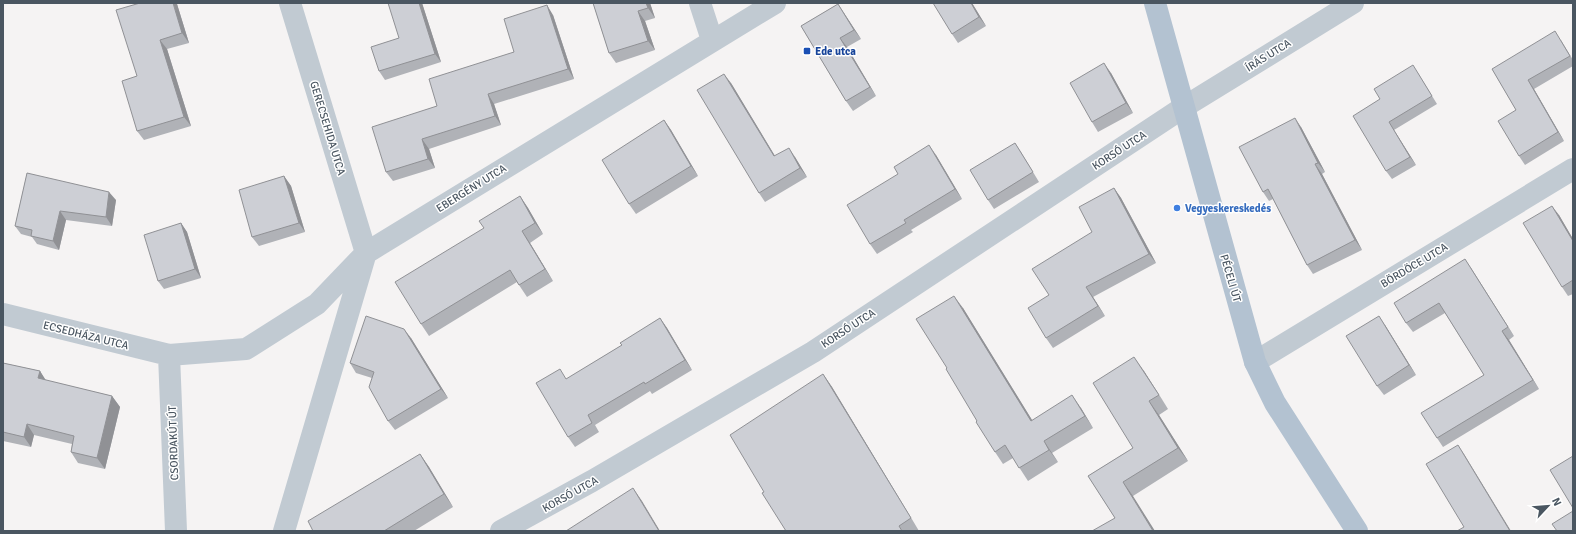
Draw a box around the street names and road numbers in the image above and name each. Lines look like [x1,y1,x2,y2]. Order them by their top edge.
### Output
street label: ÍRÁS UTCA [1243,35,1294,74]
street label: GERECSEHIDA UTCA [307,80,348,177]
street label: KORSÓ UTCA [1089,127,1149,173]
street label: EBERGÉNY UTCA [433,161,509,215]
street label: BÖRDÖCE UTCA [1378,239,1450,291]
street label: PÉCELI ÚT [1217,252,1245,304]
street label: KORSÓ UTCA [818,305,878,351]
street label: ECSEDHÁZA UTCA [42,318,130,352]
street label: CSORDAKÚT ÚT [165,405,181,481]
street label: KORSÓ UTCA [540,473,601,515]

